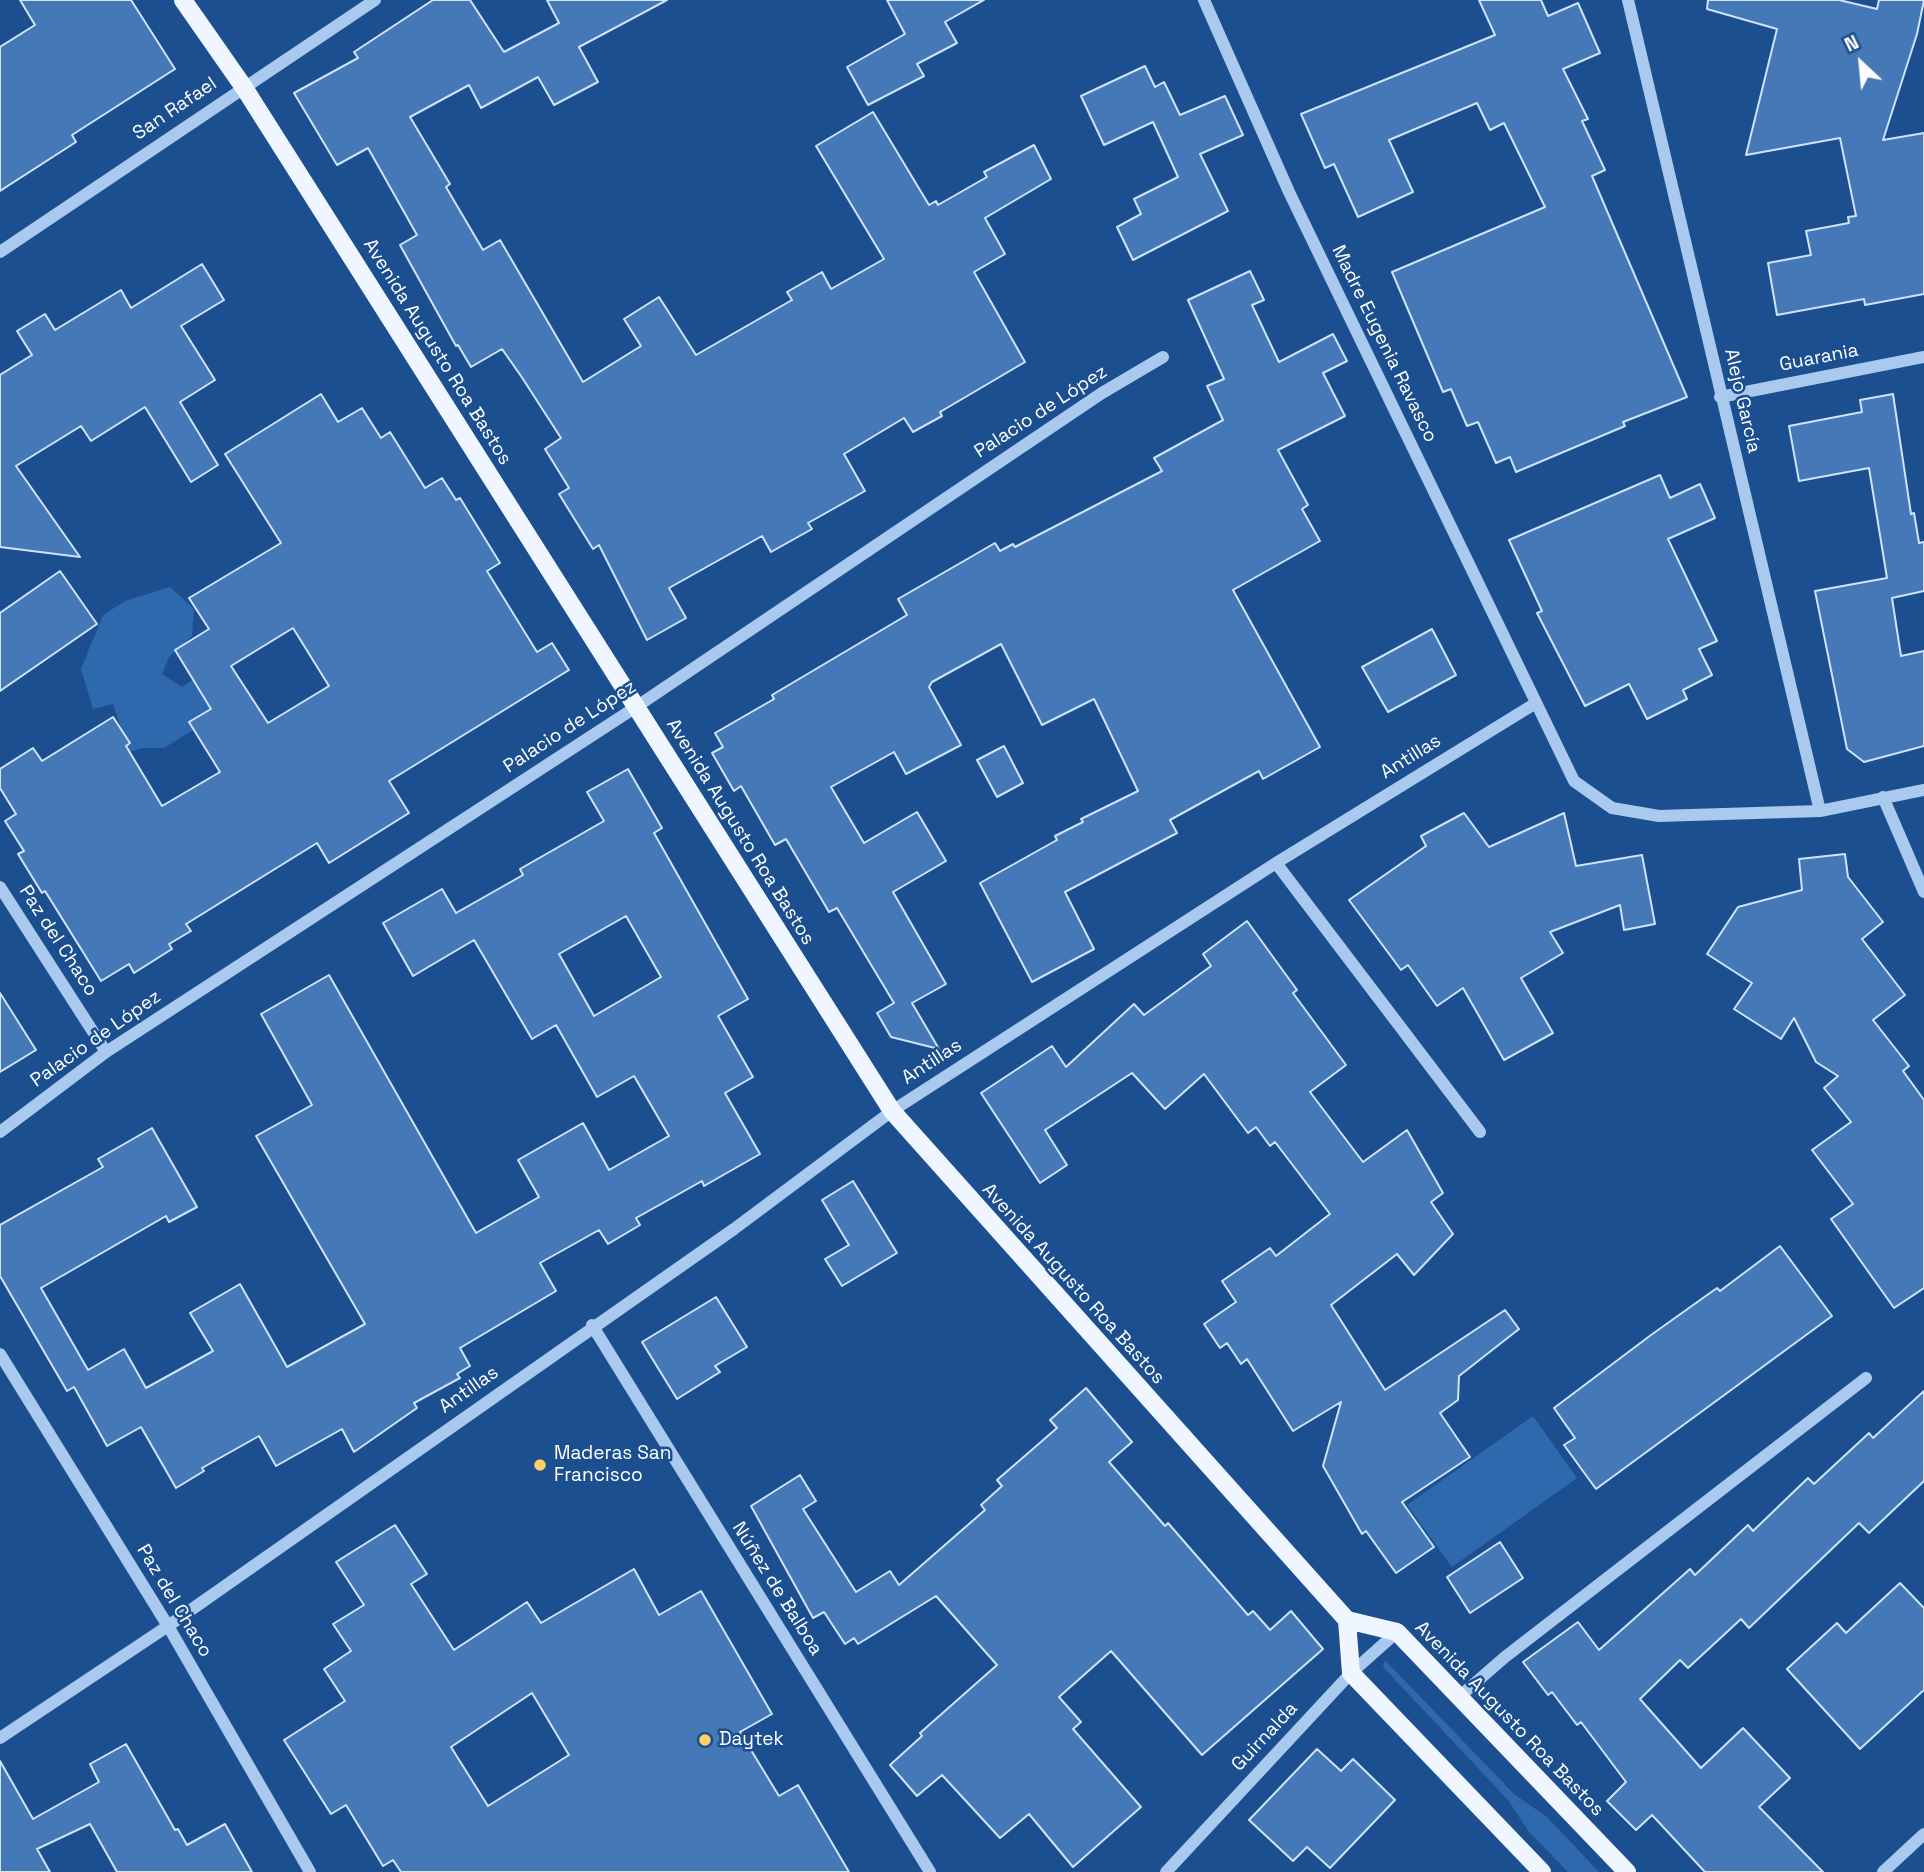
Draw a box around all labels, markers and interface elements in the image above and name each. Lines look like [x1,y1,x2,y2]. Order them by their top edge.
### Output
north arrow [1826,28,1896,98]
text: N [1840,30,1863,58]
street label: San Rafael [129,73,221,145]
street label: Avenida Augusto Roa Bastos [358,235,516,469]
street label: Madre Eugenia Ravasco [1326,242,1442,446]
street label: Guarania [1778,339,1860,377]
street label: Alejo García [1719,347,1765,455]
street label: Palacio de López [970,361,1112,463]
street label: Palacio de López [499,676,641,778]
street label: Avenida Augusto Roa Bastos [661,715,819,949]
street label: Antillas [1377,730,1445,784]
street label: Paz del Chaco [14,881,102,1001]
street label: Palacio de López [27,986,165,1092]
street label: Antillas [898,1034,966,1090]
street label: Avenida Augusto Roa Bastos [977,1179,1169,1389]
street label: Antillas [435,1361,503,1419]
place label: Maderas San Francisco [554,1443,671,1487]
marker: Maderas San Francisco [532,1457,548,1473]
street label: Núñez de Balboa [727,1518,827,1660]
street label: Paz del Chaco [131,1540,217,1662]
street label: Avenida Augusto Roa Bastos [1410,1617,1608,1821]
street label: Guirnalda [1227,1698,1303,1776]
place label: Daytek [719,1729,784,1751]
marker: Daytek [697,1732,713,1748]

